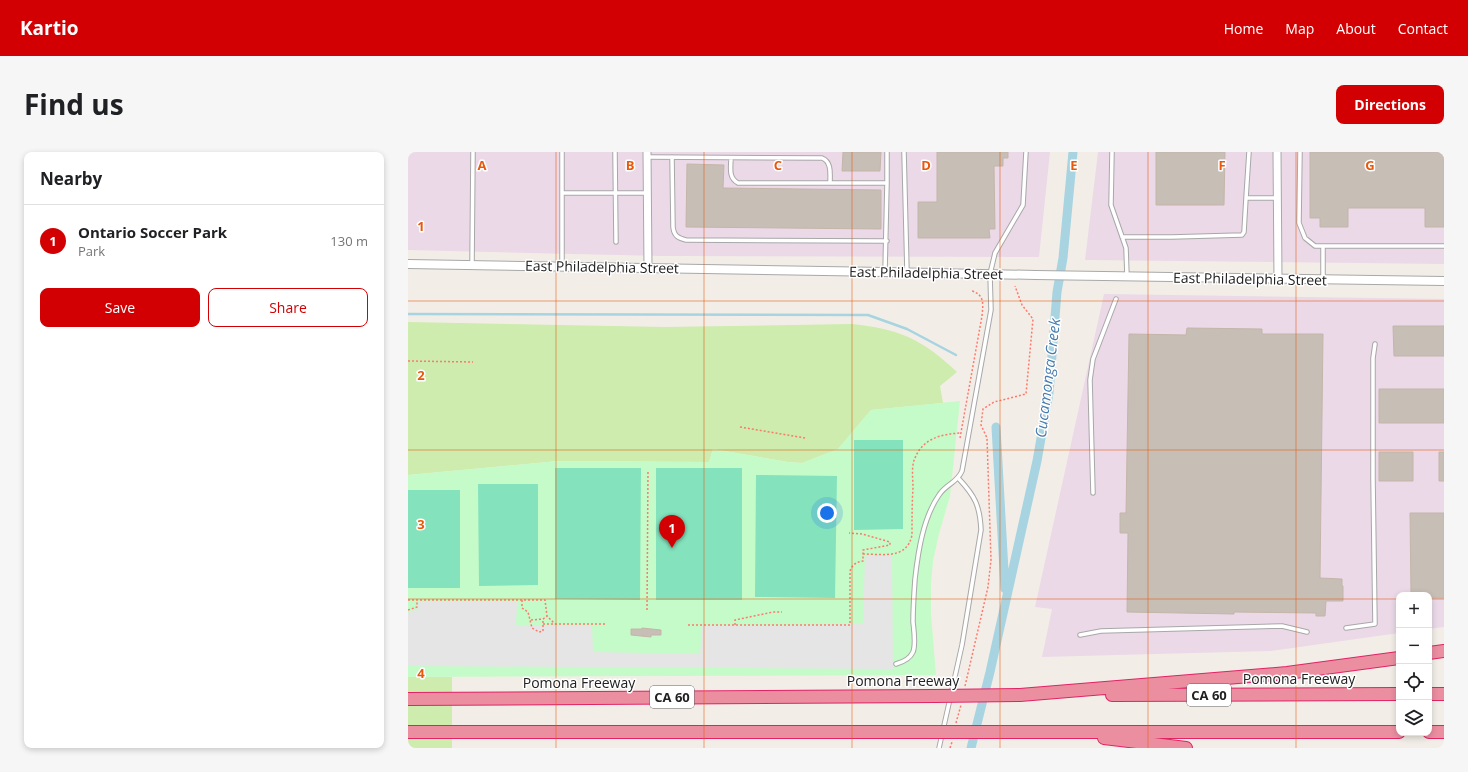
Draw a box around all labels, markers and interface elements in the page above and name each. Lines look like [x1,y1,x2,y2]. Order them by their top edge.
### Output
text: Kartio [20,15,79,41]
text: Home [1224,19,1263,38]
text: Map [1285,19,1314,38]
text: About [1336,19,1376,38]
text: Contact [1398,19,1448,38]
text: Find us [24,85,124,123]
button: Directions [1336,85,1444,124]
text: A [478,156,487,174]
text: B [626,156,635,174]
text: C [774,156,782,174]
text: D [921,156,931,174]
text: E [1070,156,1078,174]
text: F [1218,156,1226,174]
text: G [1365,156,1375,174]
text: Nearby [40,167,102,190]
text: 1 [417,217,425,235]
text: Ontario Soccer Park [78,222,227,242]
text: 1 [49,232,57,250]
text: 130 m [330,232,368,250]
text: Park [78,242,105,260]
street label: East Philadelphia Street [525,256,679,277]
street label: East Philadelphia Street [849,262,1003,283]
street label: East Philadelphia Street [1173,268,1327,289]
button: Save [40,288,200,327]
button: Share [208,288,368,327]
water label: Cucamonga Creek [1030,316,1064,439]
text: 2 [417,366,425,384]
your location [817,503,837,523]
text: 3 [417,515,425,533]
pin: 1 [659,515,685,548]
map controls [1396,592,1432,736]
button: + [1396,592,1432,628]
button: − [1396,628,1432,664]
text: 4 [417,664,425,682]
button: locate [1396,664,1432,700]
street label: Pomona Freeway [1243,669,1356,688]
street label: Pomona Freeway [847,671,960,690]
street label: Pomona Freeway [523,673,636,692]
road number: CA 60 [1187,684,1231,706]
road number: CA 60 [650,686,694,708]
button: layers [1396,700,1432,736]

